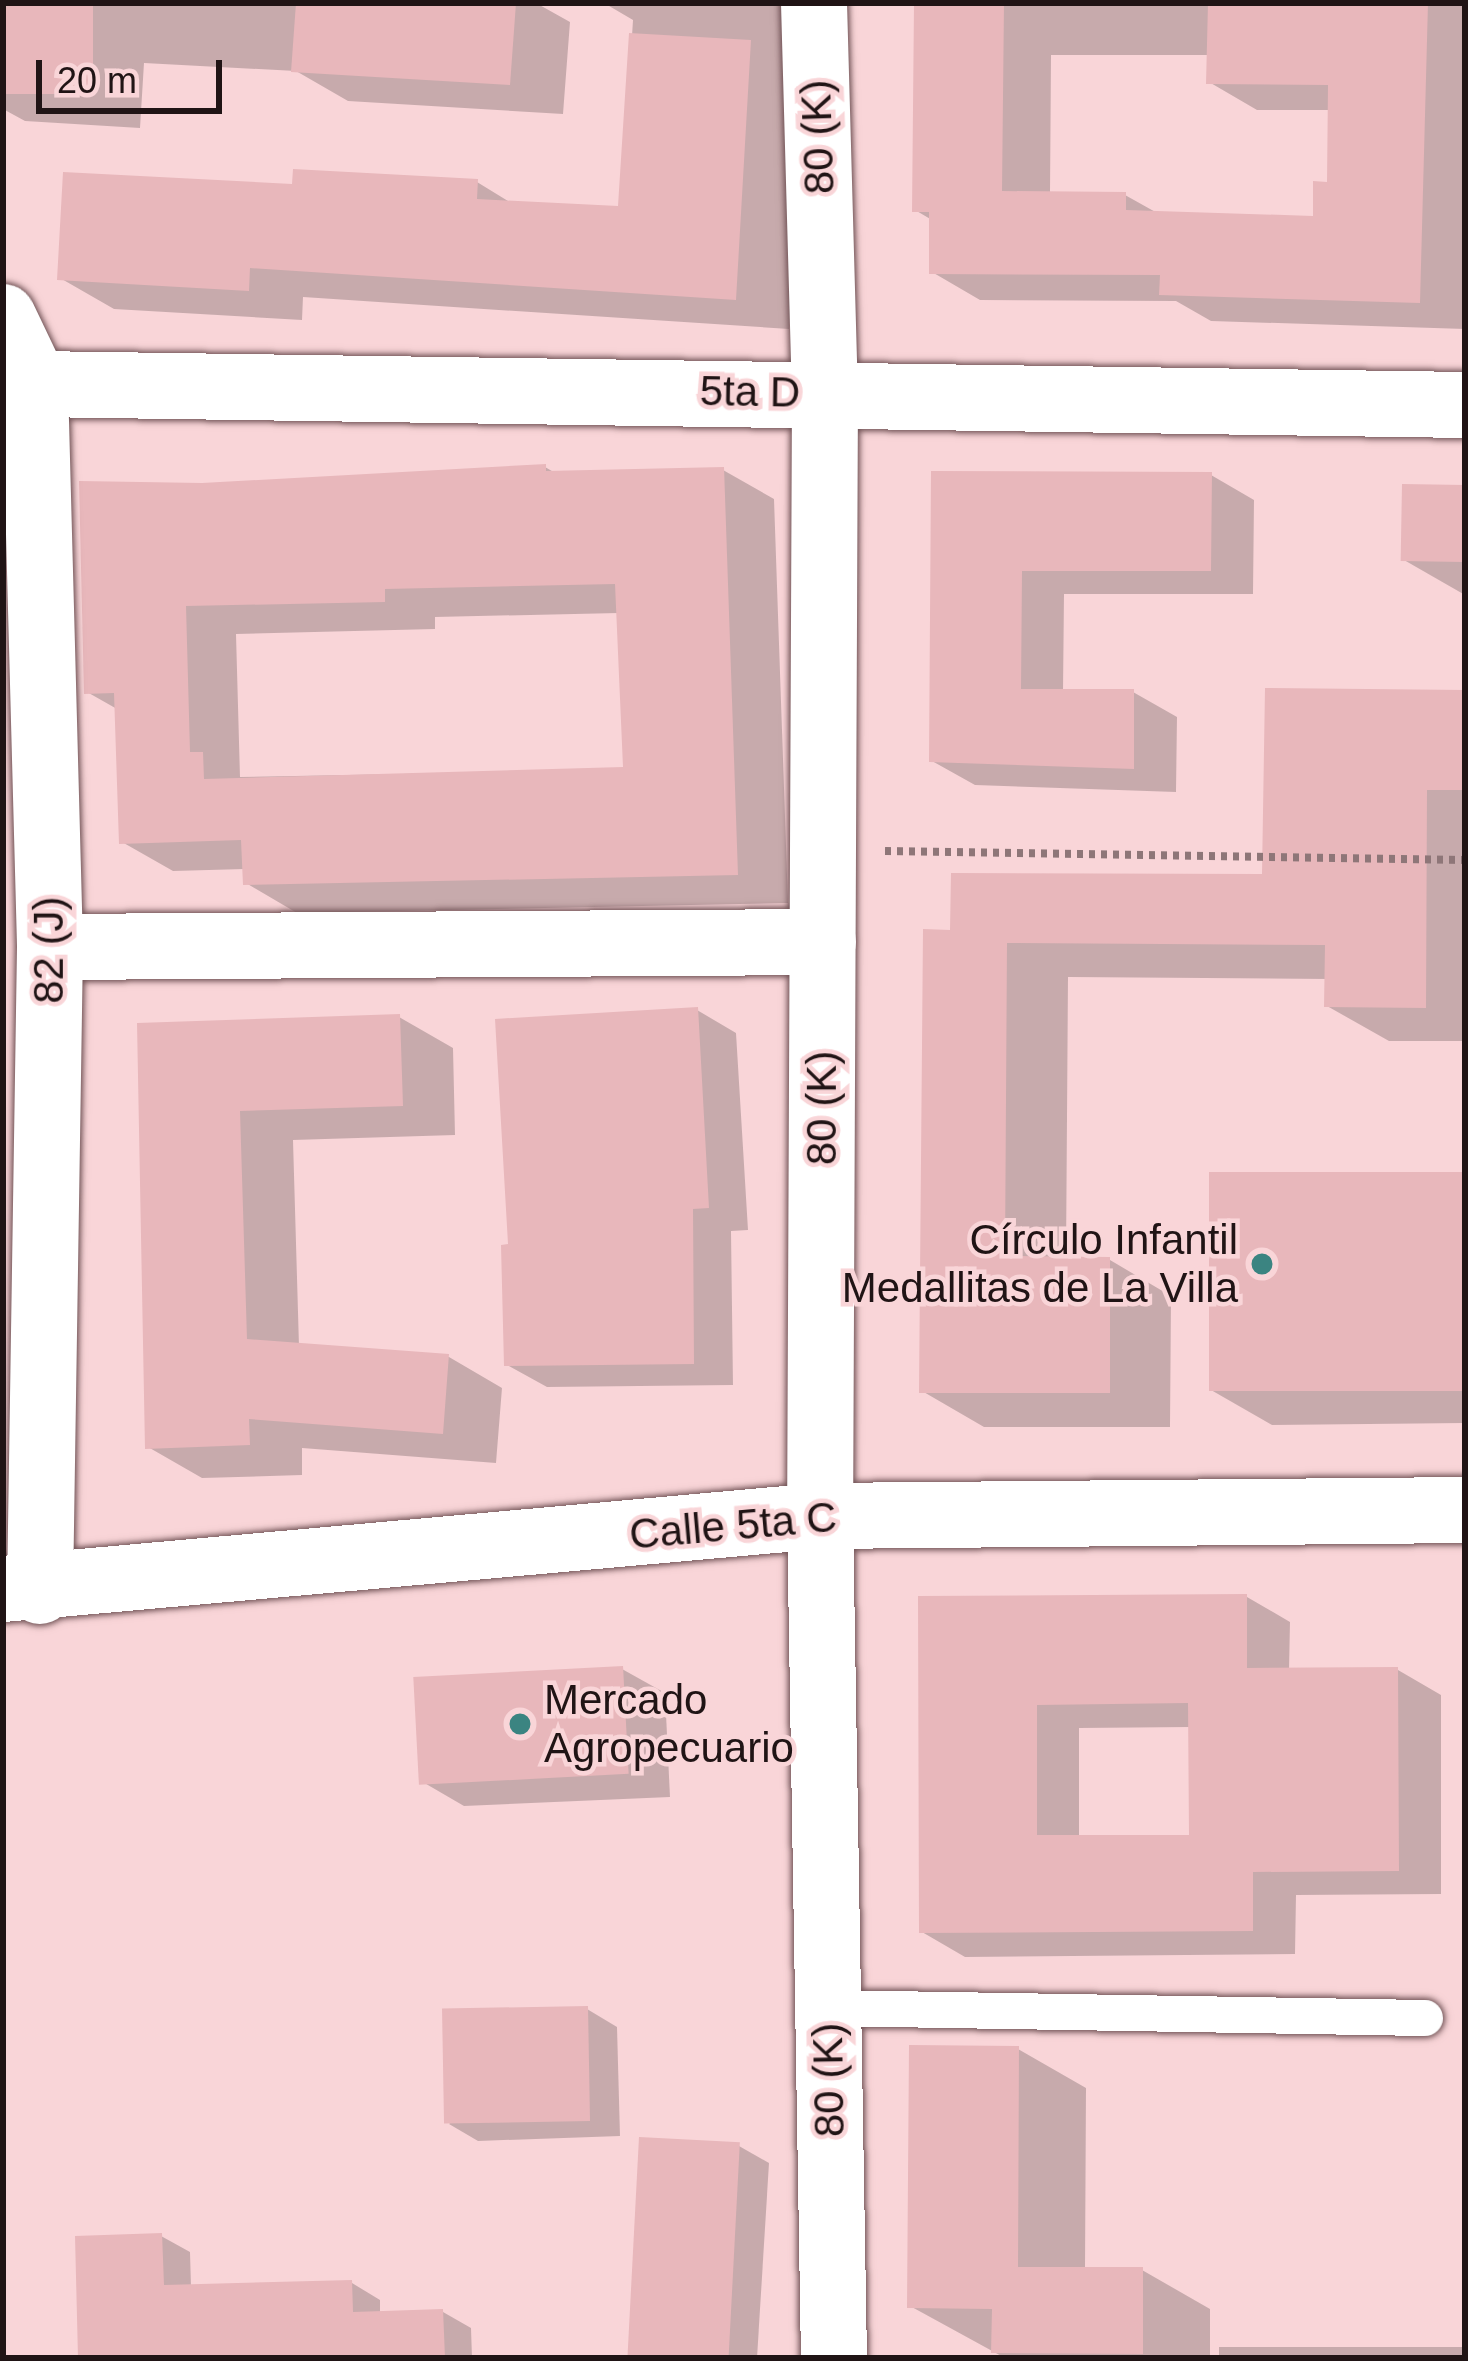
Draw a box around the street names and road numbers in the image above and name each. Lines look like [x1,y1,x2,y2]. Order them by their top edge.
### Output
street label: 80 (K) [791,79,845,195]
street label: 5ta D [699,366,801,418]
street label: 82 (J) [24,896,74,1004]
street label: 80 (K) [797,1051,847,1165]
street label: Calle 5ta C [627,1492,839,1560]
street label: 80 (K) [803,2022,855,2138]

